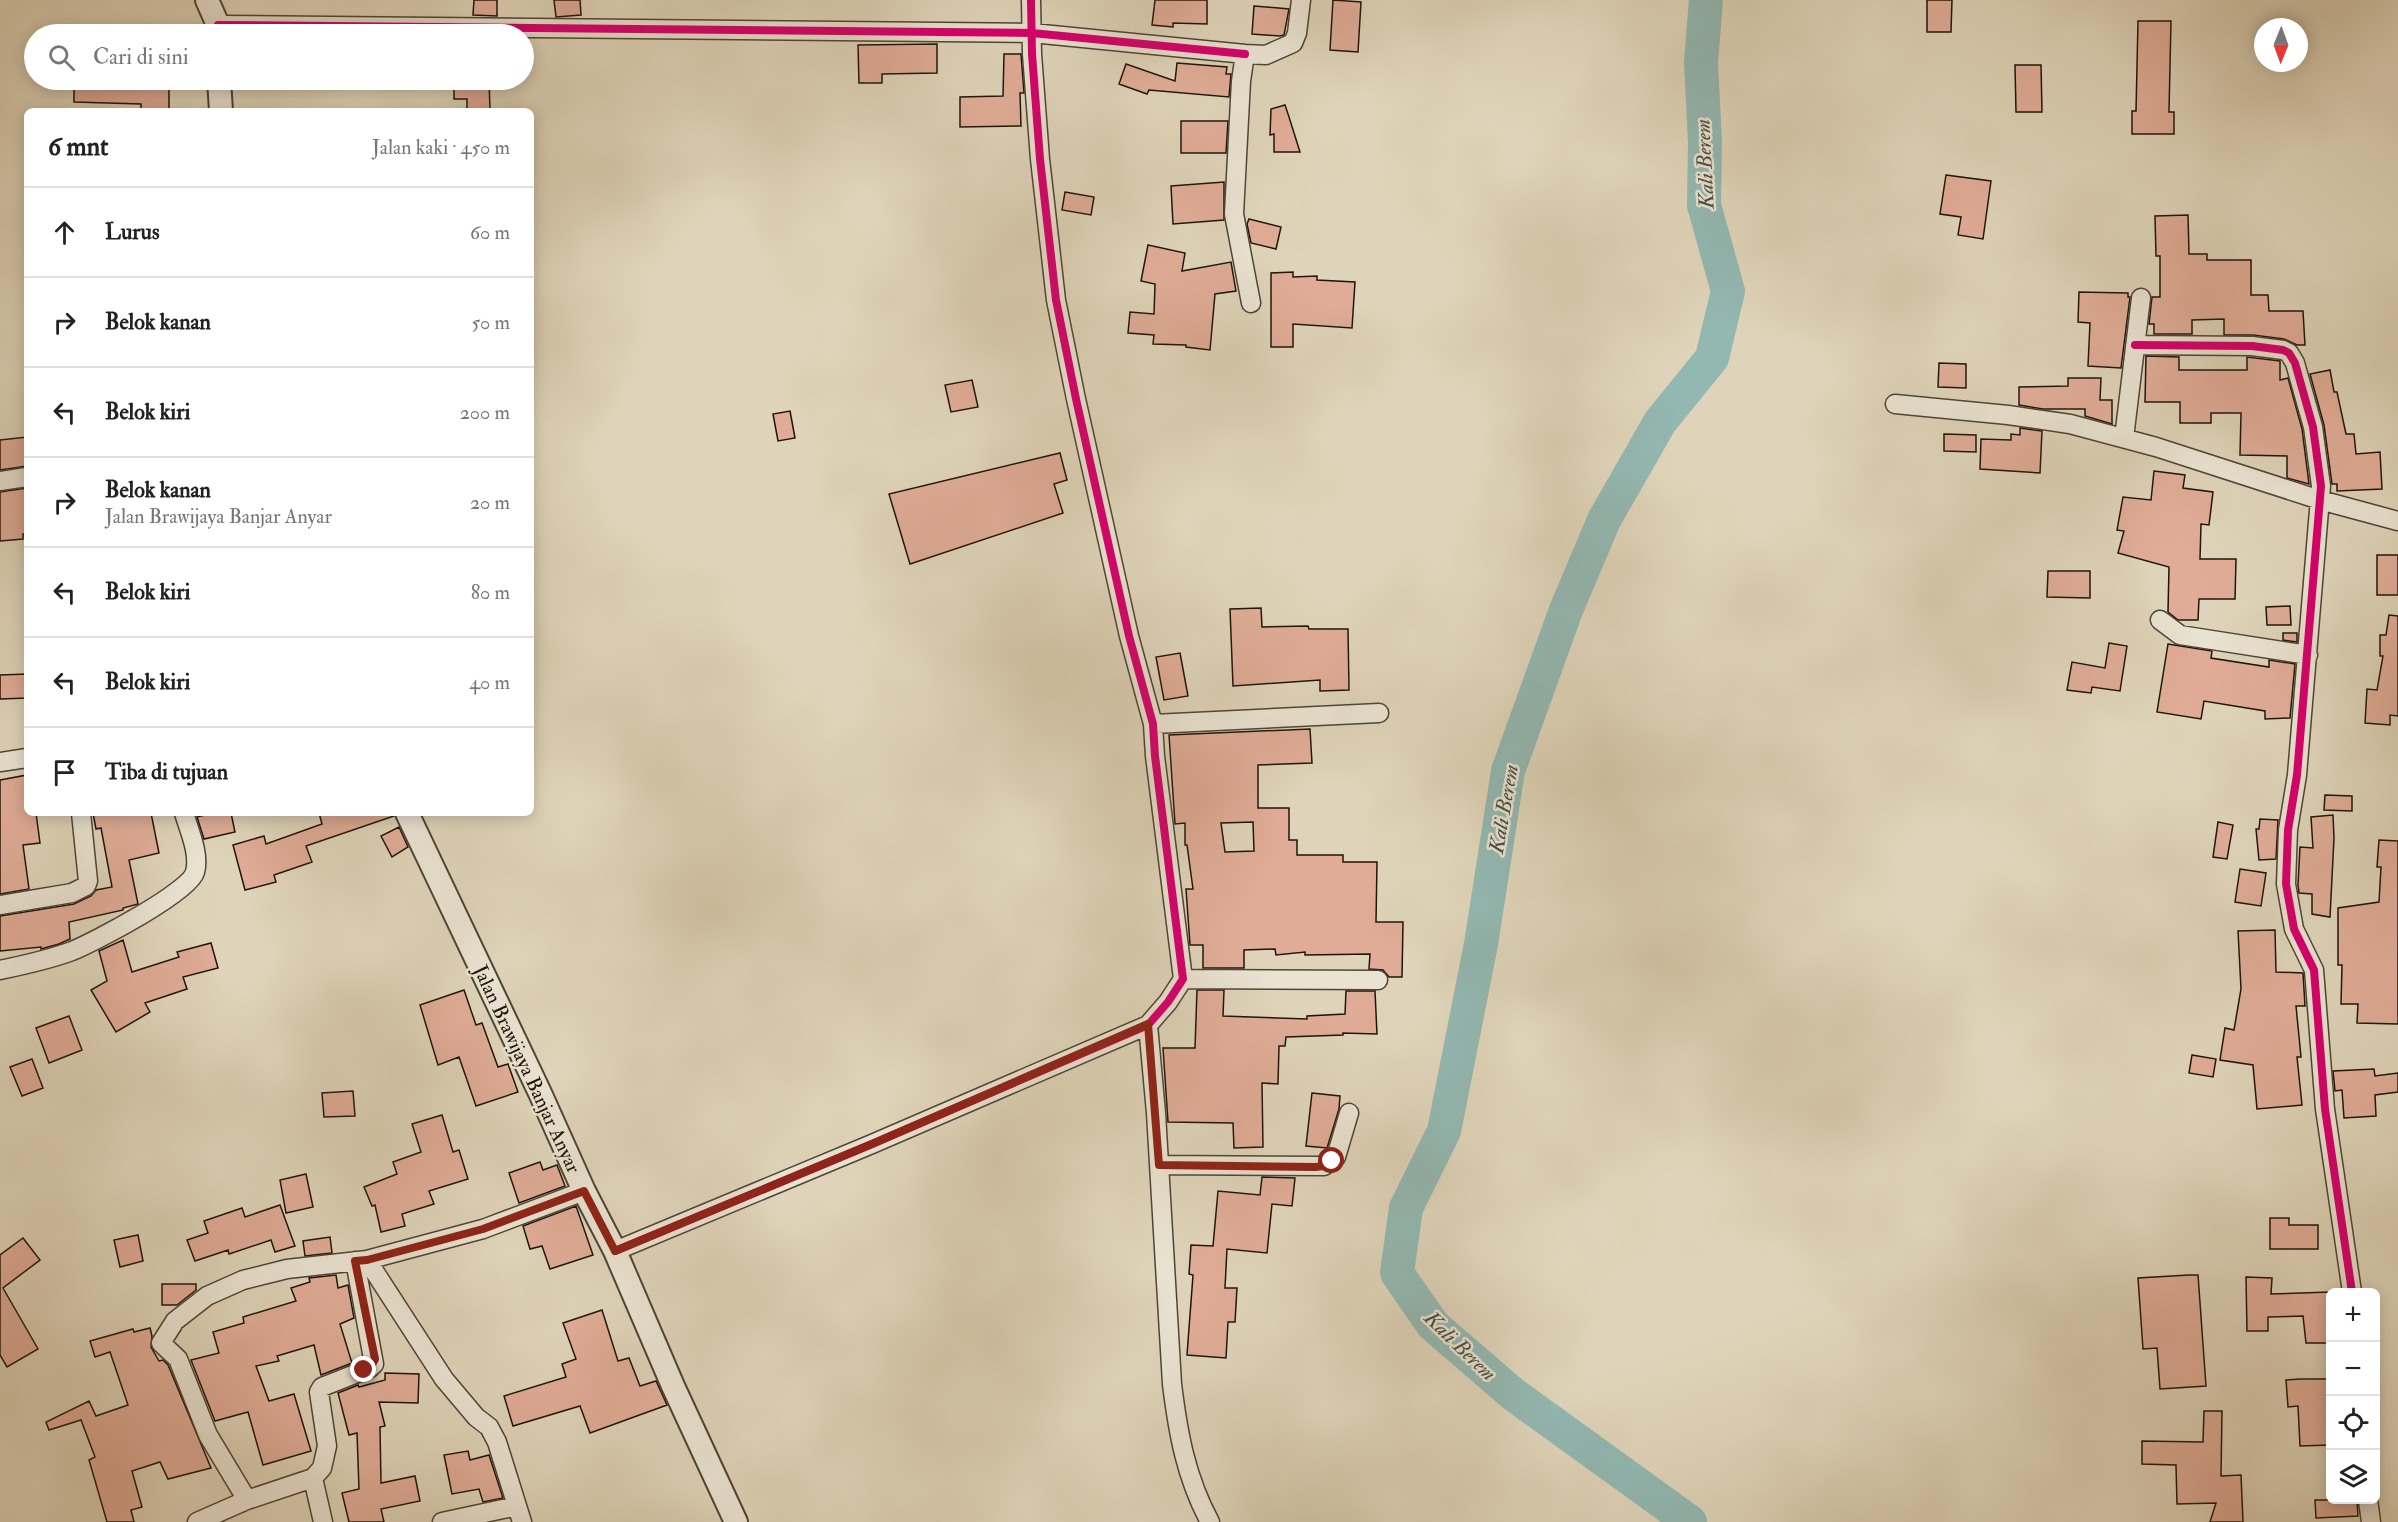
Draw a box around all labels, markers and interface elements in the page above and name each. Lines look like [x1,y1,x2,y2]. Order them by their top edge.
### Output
north arrow [2254,18,2308,72]
search box [24,24,534,90]
icon: search [45,41,78,74]
text: Cari di sini [93,43,189,71]
water label: Kali Berem [1689,119,1721,210]
text: 6 mnt [48,131,108,163]
text: Jalan kaki · 450 m [372,135,510,160]
icon: ahead [48,216,81,249]
text: Lurus [105,218,159,246]
text: 60 m [470,220,510,245]
icon: right [48,306,81,339]
text: Belok kanan [105,308,211,336]
text: 50 m [471,310,510,335]
icon: left [48,396,81,429]
text: Belok kiri [105,398,190,426]
text: 200 m [460,400,510,425]
text: Belok kanan [105,476,211,504]
icon: right [48,486,81,519]
text: 20 m [470,490,510,515]
text: Jalan Brawijaya Banjar Anyar [105,504,332,529]
icon: left [48,576,81,609]
text: Belok kiri [105,578,190,606]
text: 80 m [471,580,510,605]
icon: left [48,666,81,699]
text: Belok kiri [105,668,190,696]
text: 40 m [469,670,510,695]
icon: arrive [48,756,81,789]
text: Tiba di tujuan [105,758,228,786]
water label: Kali Berem [1483,763,1525,856]
street label: Jalan Brawijaya Banjar Anyar [467,960,587,1178]
route start [1318,1147,1344,1173]
map controls [2326,1288,2380,1504]
button: + [2326,1288,2380,1342]
water label: Kali Berem [1418,1304,1502,1387]
button: − [2326,1342,2380,1396]
route end [350,1356,376,1382]
button: locate [2326,1396,2380,1450]
button: layers [2326,1450,2380,1504]

